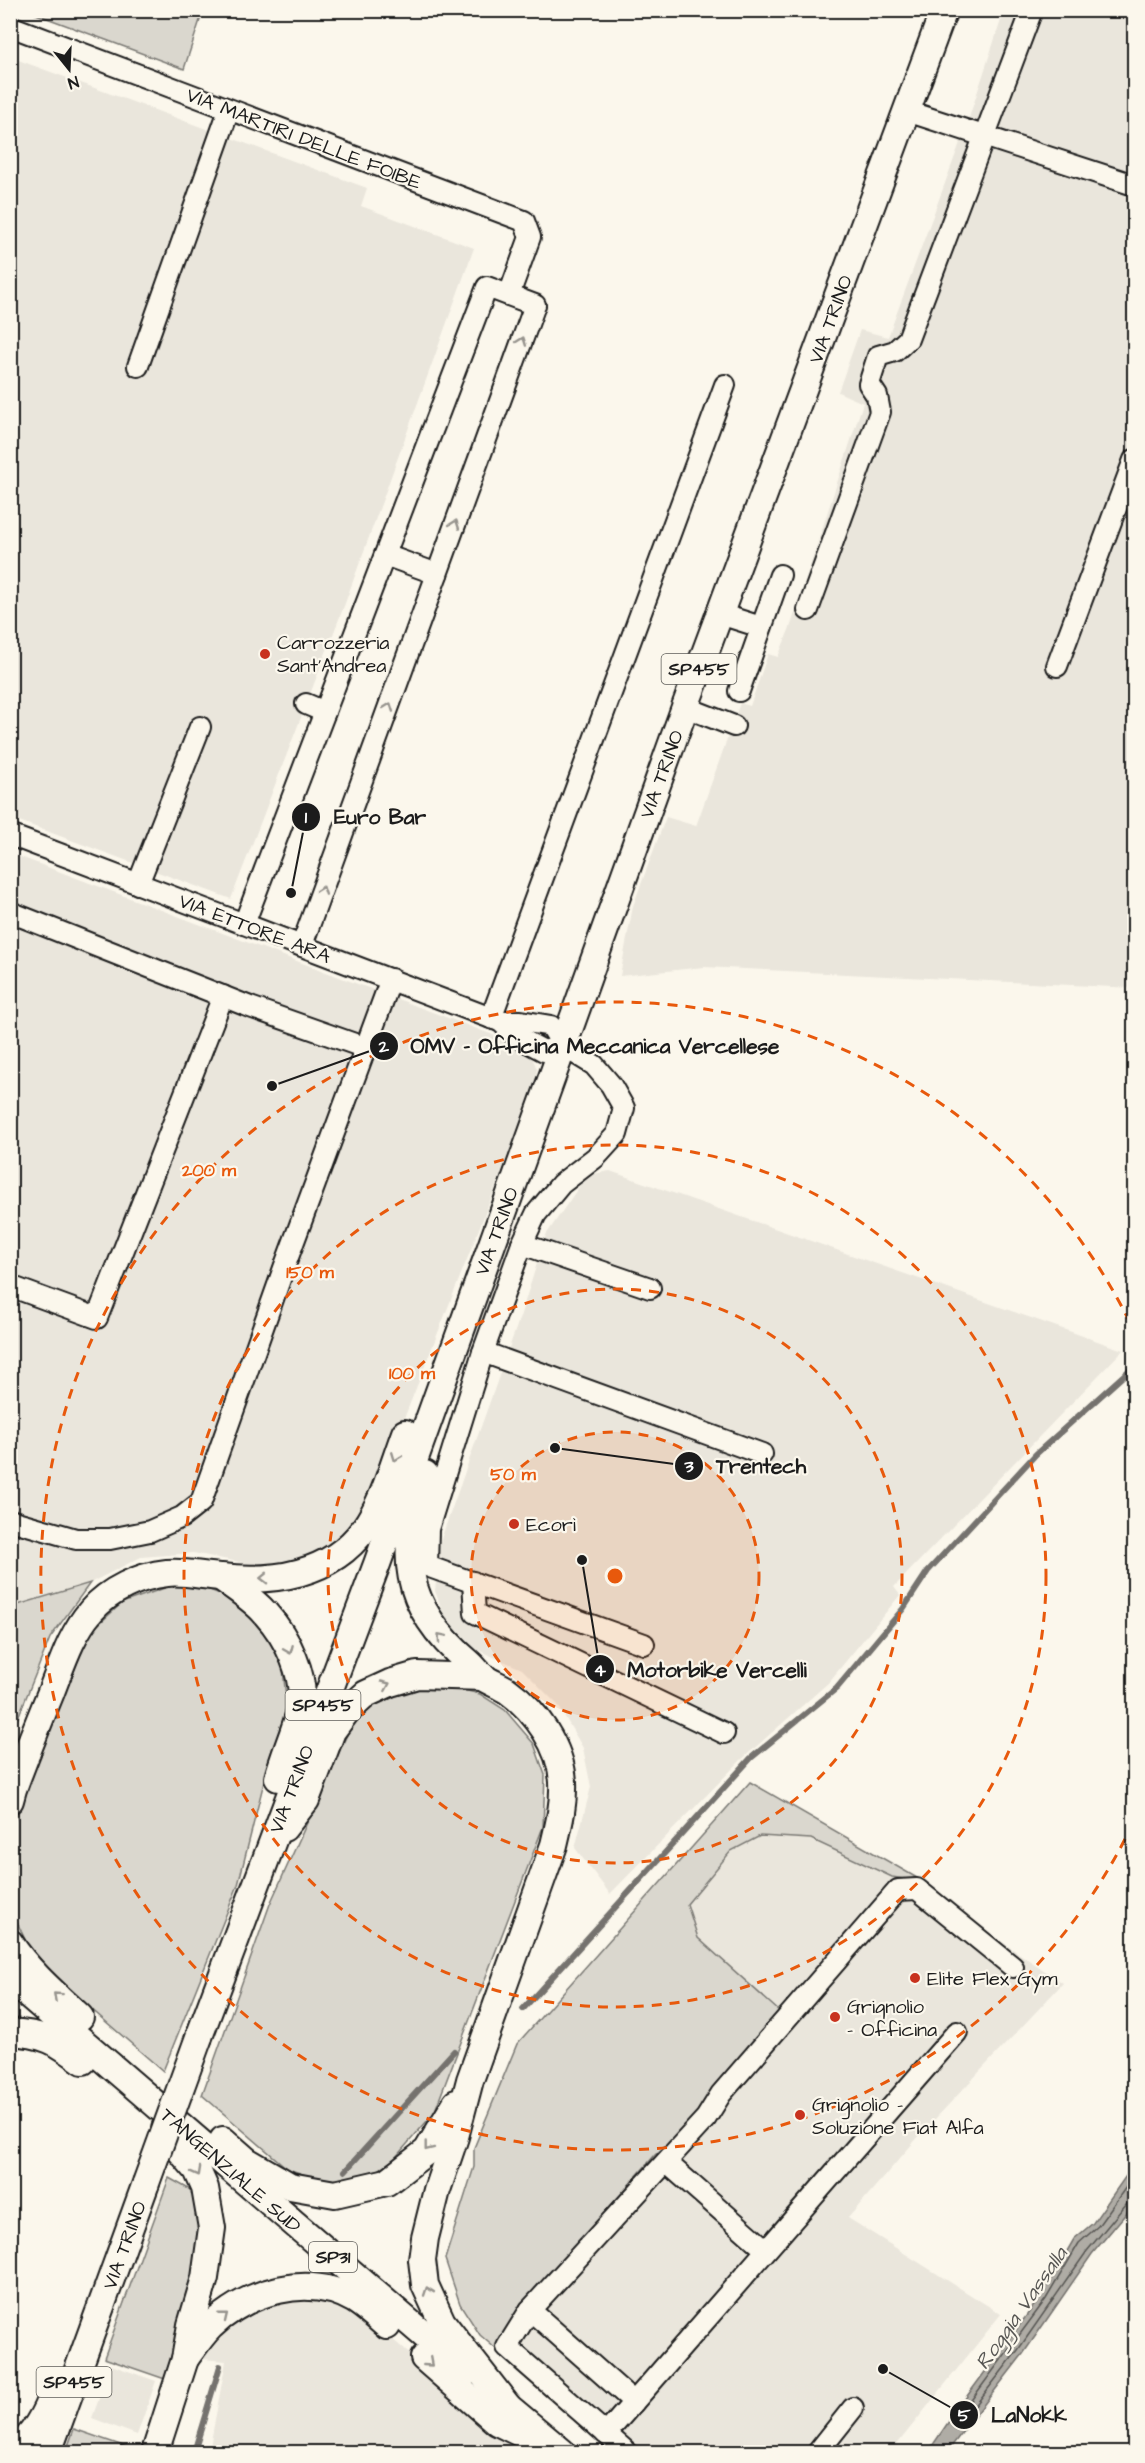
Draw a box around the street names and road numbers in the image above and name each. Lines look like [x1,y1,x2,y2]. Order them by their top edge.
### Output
street label: VIA MARTIRI DELLE FOIBE [182,81,425,197]
street label: VIA TRINO [802,271,860,367]
road number: SP455 [662,654,736,684]
street label: VIA TRINO [633,726,691,822]
street label: VIA ETTORE ARA [175,887,335,971]
street label: VIA TRINO [468,1183,526,1279]
road number: SP455 [286,1690,360,1720]
street label: VIA TRINO [262,1741,322,1837]
street label: TANGENZIALE SUD [154,2102,307,2240]
street label: VIA TRINO [96,2197,154,2293]
road number: SP31 [309,2242,357,2272]
road number: SP455 [36,2367,112,2397]

